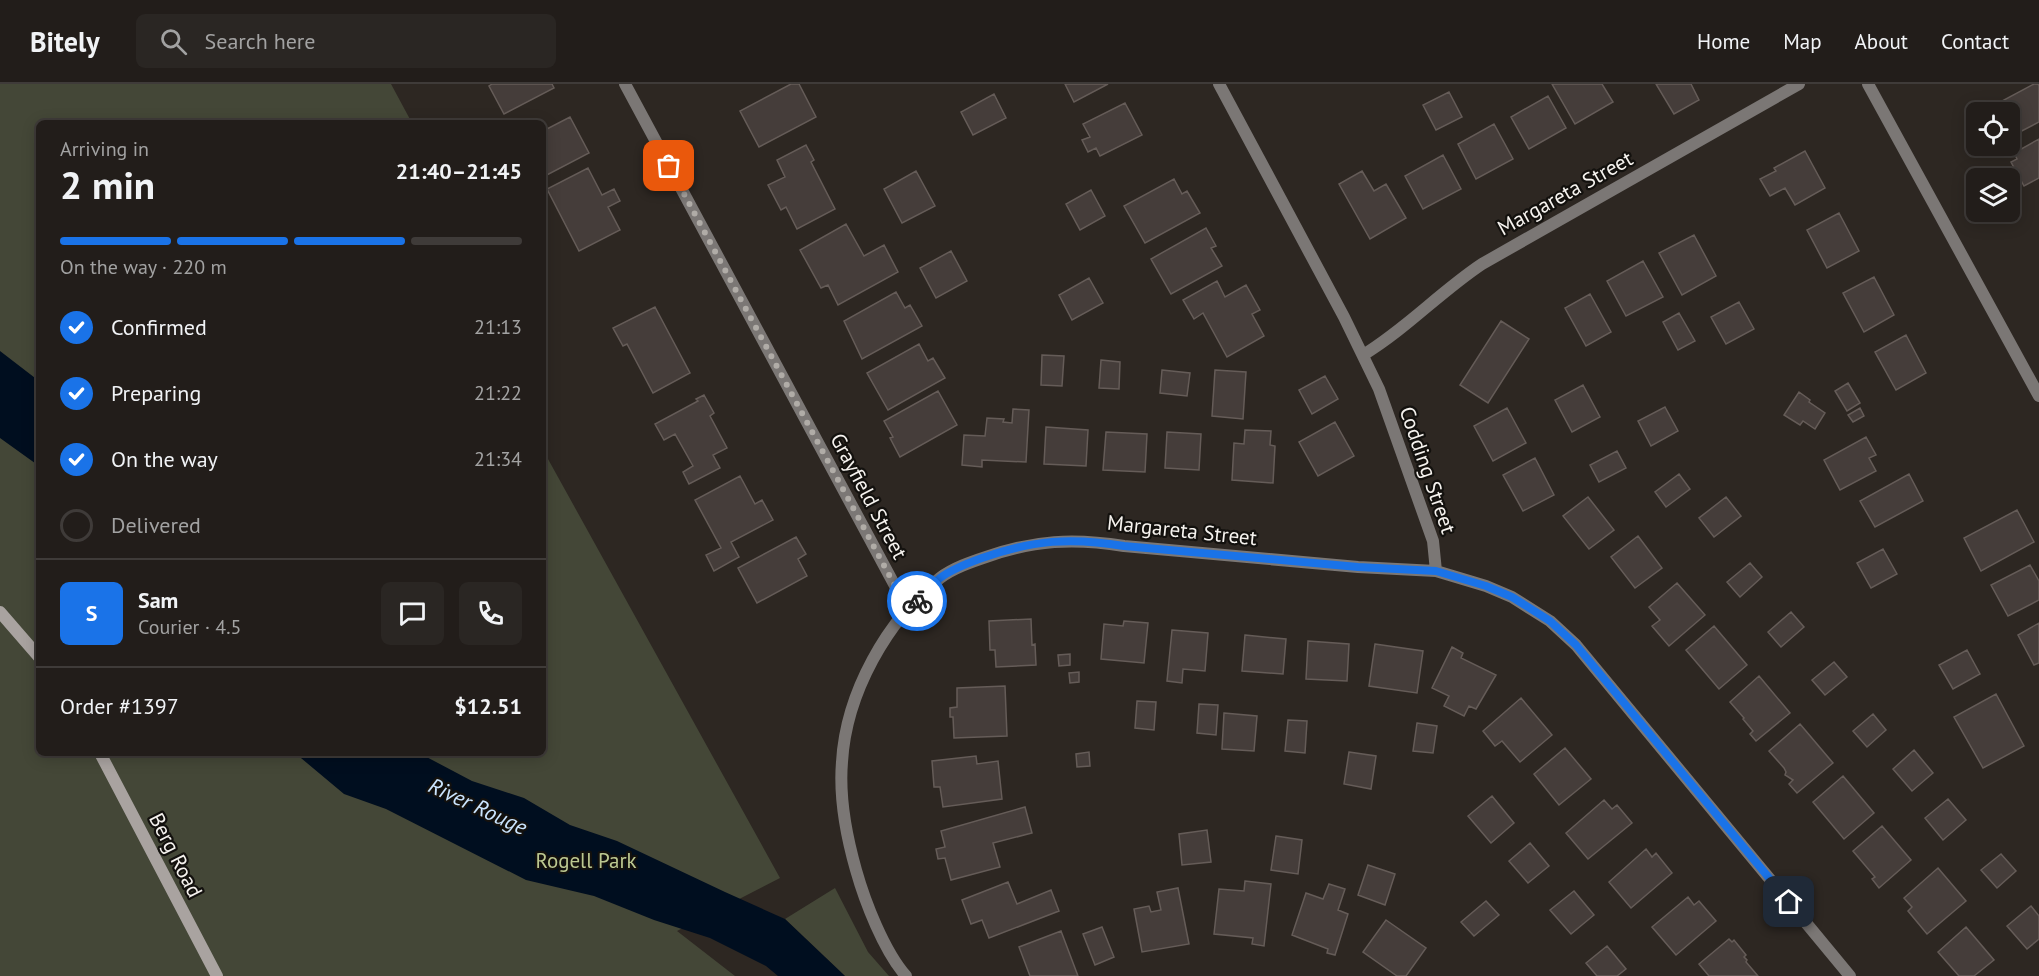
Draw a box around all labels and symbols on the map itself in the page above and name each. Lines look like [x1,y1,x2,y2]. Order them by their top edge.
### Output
pin [643,140,694,191]
street label: Margareta Street [1493,145,1637,241]
street label: Codding Street [1394,403,1462,537]
street label: Grayfield Street [824,428,914,564]
street label: Margareta Street [1106,509,1258,551]
courier [887,571,947,631]
water label: River Rouge [424,771,532,841]
street label: Berg Road [143,808,209,902]
park label: Rogell Park [535,847,637,874]
pin [1763,876,1814,927]

